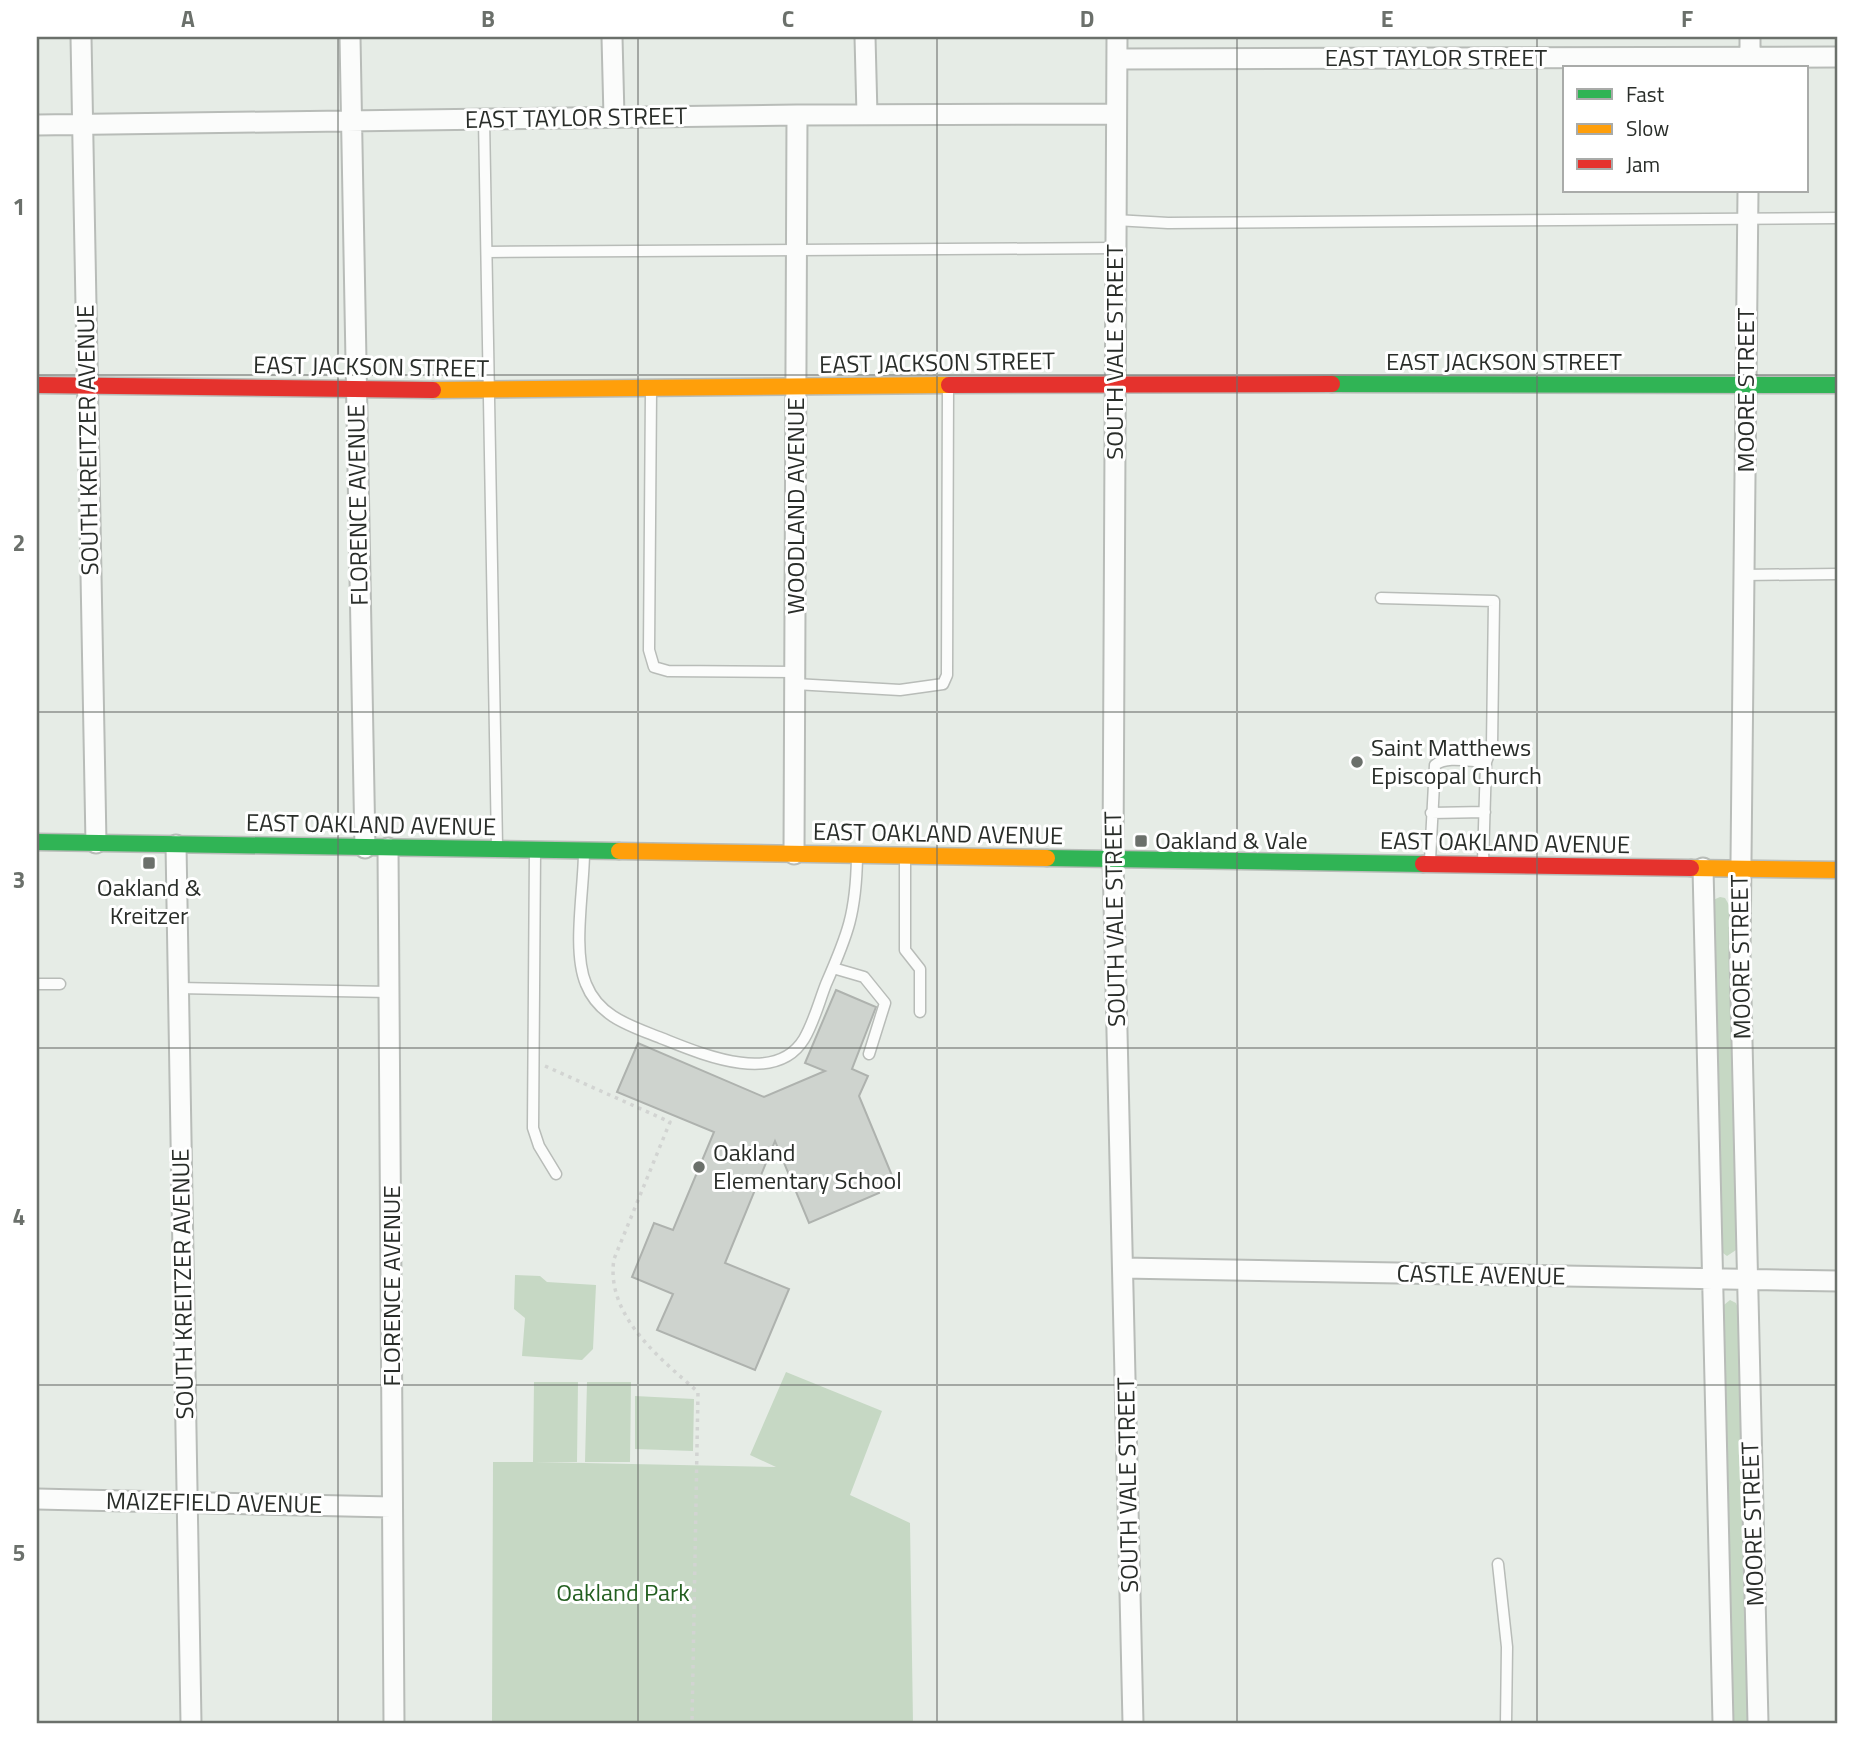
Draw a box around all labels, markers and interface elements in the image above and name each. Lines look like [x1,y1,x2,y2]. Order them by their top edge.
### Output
text: A [181,1,195,36]
text: B [481,1,495,36]
text: C [782,1,794,36]
text: D [1080,1,1094,36]
text: E [1381,1,1393,36]
text: F [1681,1,1693,36]
street label: EAST TAYLOR STREET [1325,39,1548,75]
legend [1563,66,1808,192]
text: Fast [1626,78,1665,110]
street label: EAST TAYLOR STREET [464,97,688,137]
text: Slow [1626,112,1669,144]
text: Jam [1626,148,1660,180]
text: 1 [13,189,25,224]
street label: SOUTH VALE STREET [1096,244,1132,460]
street label: SOUTH KREITZER AVENUE [67,304,107,576]
street label: MOORE STREET [1727,307,1763,472]
street label: EAST JACKSON STREET [819,342,1056,382]
street label: EAST JACKSON STREET [1386,343,1622,379]
street label: EAST JACKSON STREET [253,346,490,386]
street label: WOODLAND AVENUE [777,397,813,615]
street label: FLORENCE AVENUE [337,404,377,606]
text: 2 [13,525,25,560]
place label: Saint Matthews Episcopal Church [1371,729,1542,793]
marker: Saint Matthews Episcopal Church [1349,754,1365,770]
street label: EAST OAKLAND AVENUE [245,804,497,844]
street label: SOUTH VALE STREET [1094,811,1134,1027]
street label: EAST OAKLAND AVENUE [812,813,1064,853]
place label: Oakland & Vale [1155,822,1308,858]
street label: EAST OAKLAND AVENUE [1379,822,1631,862]
marker: Oakland & Vale [1133,833,1149,849]
marker: Oakland & Kreitzer [141,855,157,871]
text: 3 [13,862,25,897]
place label: Oakland & Kreitzer [97,869,202,933]
street label: MOORE STREET [1721,874,1759,1040]
place label: Oakland Elementary School [713,1134,902,1198]
street label: SOUTH KREITZER AVENUE [162,1148,202,1420]
marker: Oakland Elementary School [691,1159,707,1175]
street label: FLORENCE AVENUE [373,1185,409,1387]
text: 4 [13,1199,25,1234]
street label: CASTLE AVENUE [1396,1255,1566,1293]
street label: SOUTH VALE STREET [1107,1377,1147,1593]
street label: MOORE STREET [1731,1441,1773,1607]
street label: MAIZEFIELD AVENUE [106,1482,323,1522]
text: 5 [13,1535,25,1570]
park label: Oakland Park [556,1574,690,1610]

